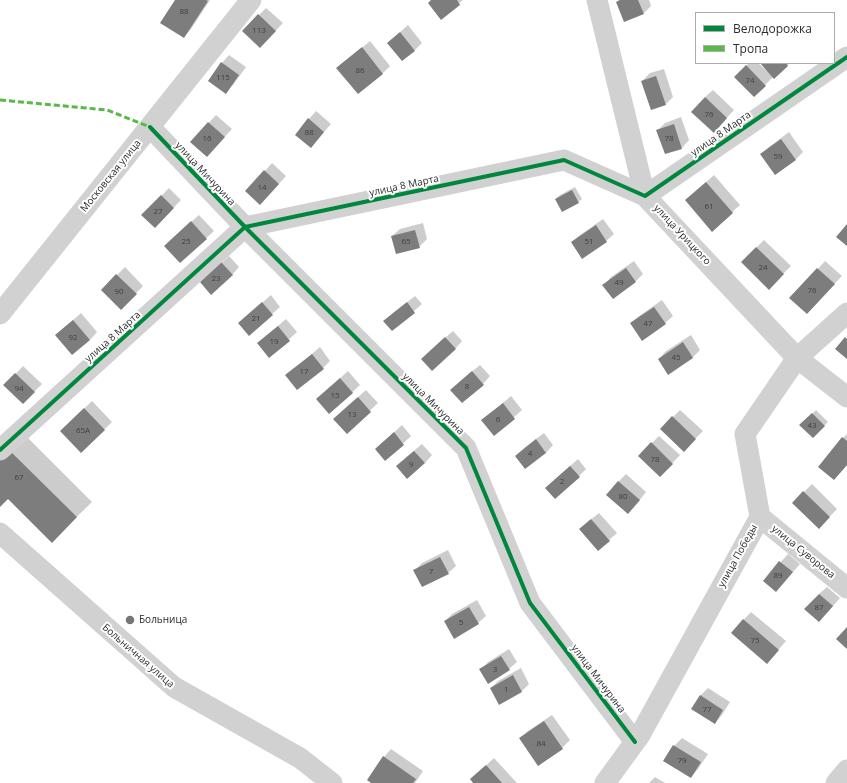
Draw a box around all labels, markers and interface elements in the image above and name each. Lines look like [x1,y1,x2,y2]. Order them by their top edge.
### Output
house number: 88 [179,7,189,17]
legend [695,12,835,64]
text: Велодорожка [733,20,812,37]
house number: 113 [252,26,266,36]
text: Тропа [733,40,768,57]
house number: 86 [355,66,365,76]
house number: 115 [216,73,230,83]
house number: 74 [745,76,755,86]
street label: улица 8 Марта [689,109,753,159]
house number: 76 [704,110,714,120]
house number: 88 [304,128,314,138]
house number: 16 [202,134,212,144]
house number: 78 [664,134,674,144]
street label: Московская улица [78,138,144,214]
street label: улица Мичурина [173,140,237,208]
house number: 59 [773,152,783,162]
street label: улица 8 Марта [368,173,440,199]
house number: 14 [257,183,267,193]
street label: улица Урицкого [651,202,713,268]
house number: 61 [704,202,714,212]
house number: 27 [153,207,163,217]
house number: 25 [181,237,191,247]
house number: 65 [401,237,411,247]
house number: 51 [584,237,594,247]
house number: 24 [758,263,768,273]
house number: 23 [211,274,221,284]
house number: 49 [614,278,624,288]
house number: 76 [807,286,817,296]
house number: 90 [114,287,124,297]
street label: улица 8 Марта [83,309,143,365]
house number: 21 [251,314,261,324]
house number: 47 [643,319,653,329]
house number: 92 [68,333,78,343]
house number: 19 [269,337,279,347]
house number: 45 [671,353,681,363]
house number: 17 [299,367,309,377]
street label: улица Мичурина [400,371,466,437]
house number: 8 [465,382,469,392]
house number: 94 [14,384,24,394]
house number: 15 [330,391,340,401]
house number: 13 [347,410,357,420]
house number: 6 [496,415,500,425]
house number: 43 [807,421,817,431]
house number: 65А [76,426,90,436]
house number: 4 [528,449,532,459]
house number: 78 [650,455,660,465]
house number: 9 [409,460,413,470]
house number: 67 [14,473,24,483]
house number: 2 [560,477,564,487]
house number: 80 [618,492,628,502]
street label: улица Победы [716,523,760,589]
street label: улица Суворова [769,523,837,581]
house number: 7 [429,567,433,577]
house number: 89 [773,571,783,581]
house number: 87 [814,603,824,613]
marker: Больница [124,614,136,626]
place label: Больница [139,614,187,626]
house number: 5 [459,618,463,628]
street label: Больничная улица [100,621,176,691]
house number: 75 [750,636,760,646]
street label: улица Мичурина [568,643,628,715]
house number: 3 [493,665,497,675]
house number: 1 [504,685,508,695]
house number: 77 [702,705,712,715]
house number: 84 [536,739,546,749]
house number: 79 [677,756,687,766]

